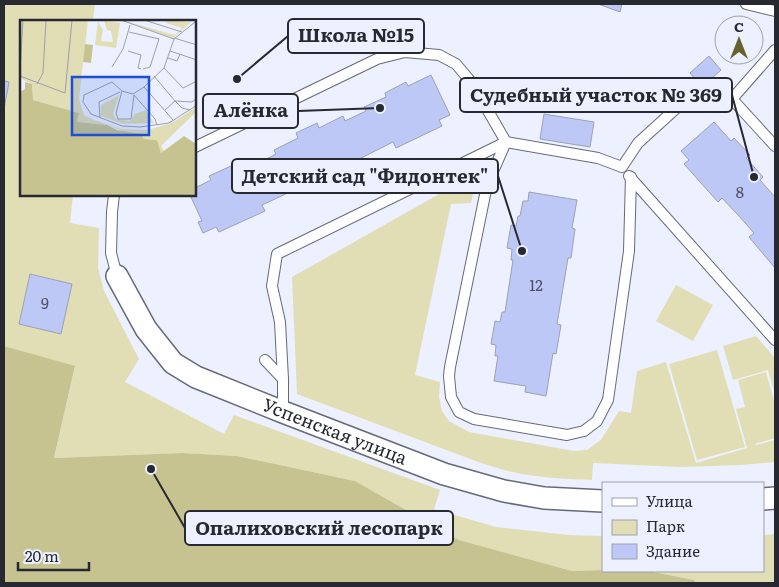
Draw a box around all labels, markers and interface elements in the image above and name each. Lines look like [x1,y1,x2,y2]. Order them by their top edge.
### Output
north arrow [714,15,764,65]
text: С [734,16,744,36]
callout: Школа №15 [288,19,424,53]
inset map [20,20,196,196]
text: Школа №15 [298,20,414,48]
callout: Судебный участок № 369 [460,78,732,112]
text: Судебный участок № 369 [470,80,722,108]
callout: Алёнка [203,94,298,128]
text: Алёнка [214,95,288,123]
callout: Детский сад "Фидонтек" [232,159,498,193]
text: Детский сад "Фидонтек" [242,161,488,189]
house number: 8 [736,180,744,203]
house number: 12 [529,273,543,296]
house number: 9 [41,291,49,314]
street label: Успенская улица [259,390,412,471]
legend [602,482,764,572]
text: Улица [646,489,694,512]
callout: Опалиховский лесопарк [185,511,453,545]
text: Опалиховский лесопарк [195,513,443,541]
text: Парк [646,514,685,537]
text: Здание [646,539,700,562]
scale bar [18,540,89,572]
text: 20 m [25,544,59,567]

